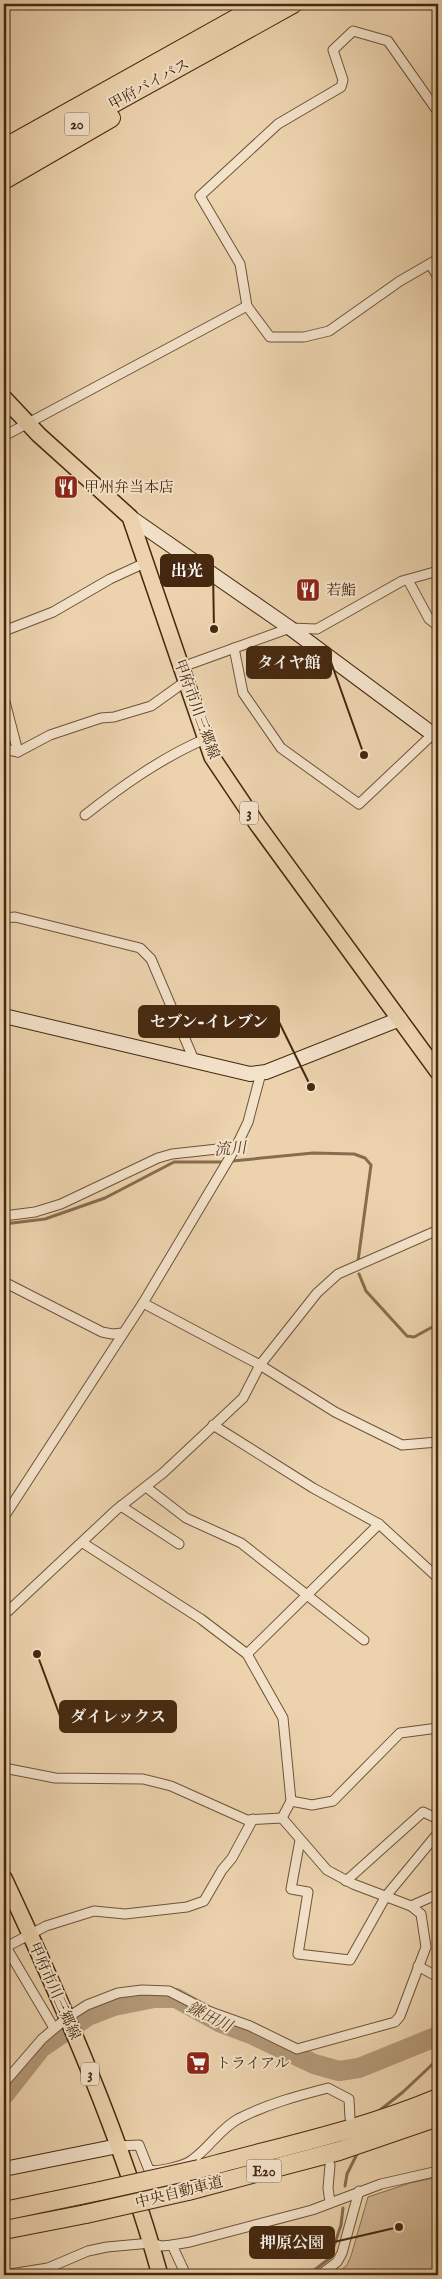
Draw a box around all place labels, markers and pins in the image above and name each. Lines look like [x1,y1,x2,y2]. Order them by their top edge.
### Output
restaurant icon: 甲州弁当本店 [53,474,79,500]
place label: 甲州弁当本店 [84,478,174,497]
callout: 出光 [161,555,213,586]
restaurant icon: 若鮨 [295,577,321,603]
place label: 若鮨 [326,581,356,600]
callout: タイヤ館 [247,647,331,678]
callout: セブン-イレブン [139,1006,279,1037]
callout: ダイレックス [60,1701,176,1732]
supermarket icon: トライアル [185,2050,211,2076]
place label: トライアル [216,2054,290,2073]
callout: 押原公園 [250,2227,334,2258]

